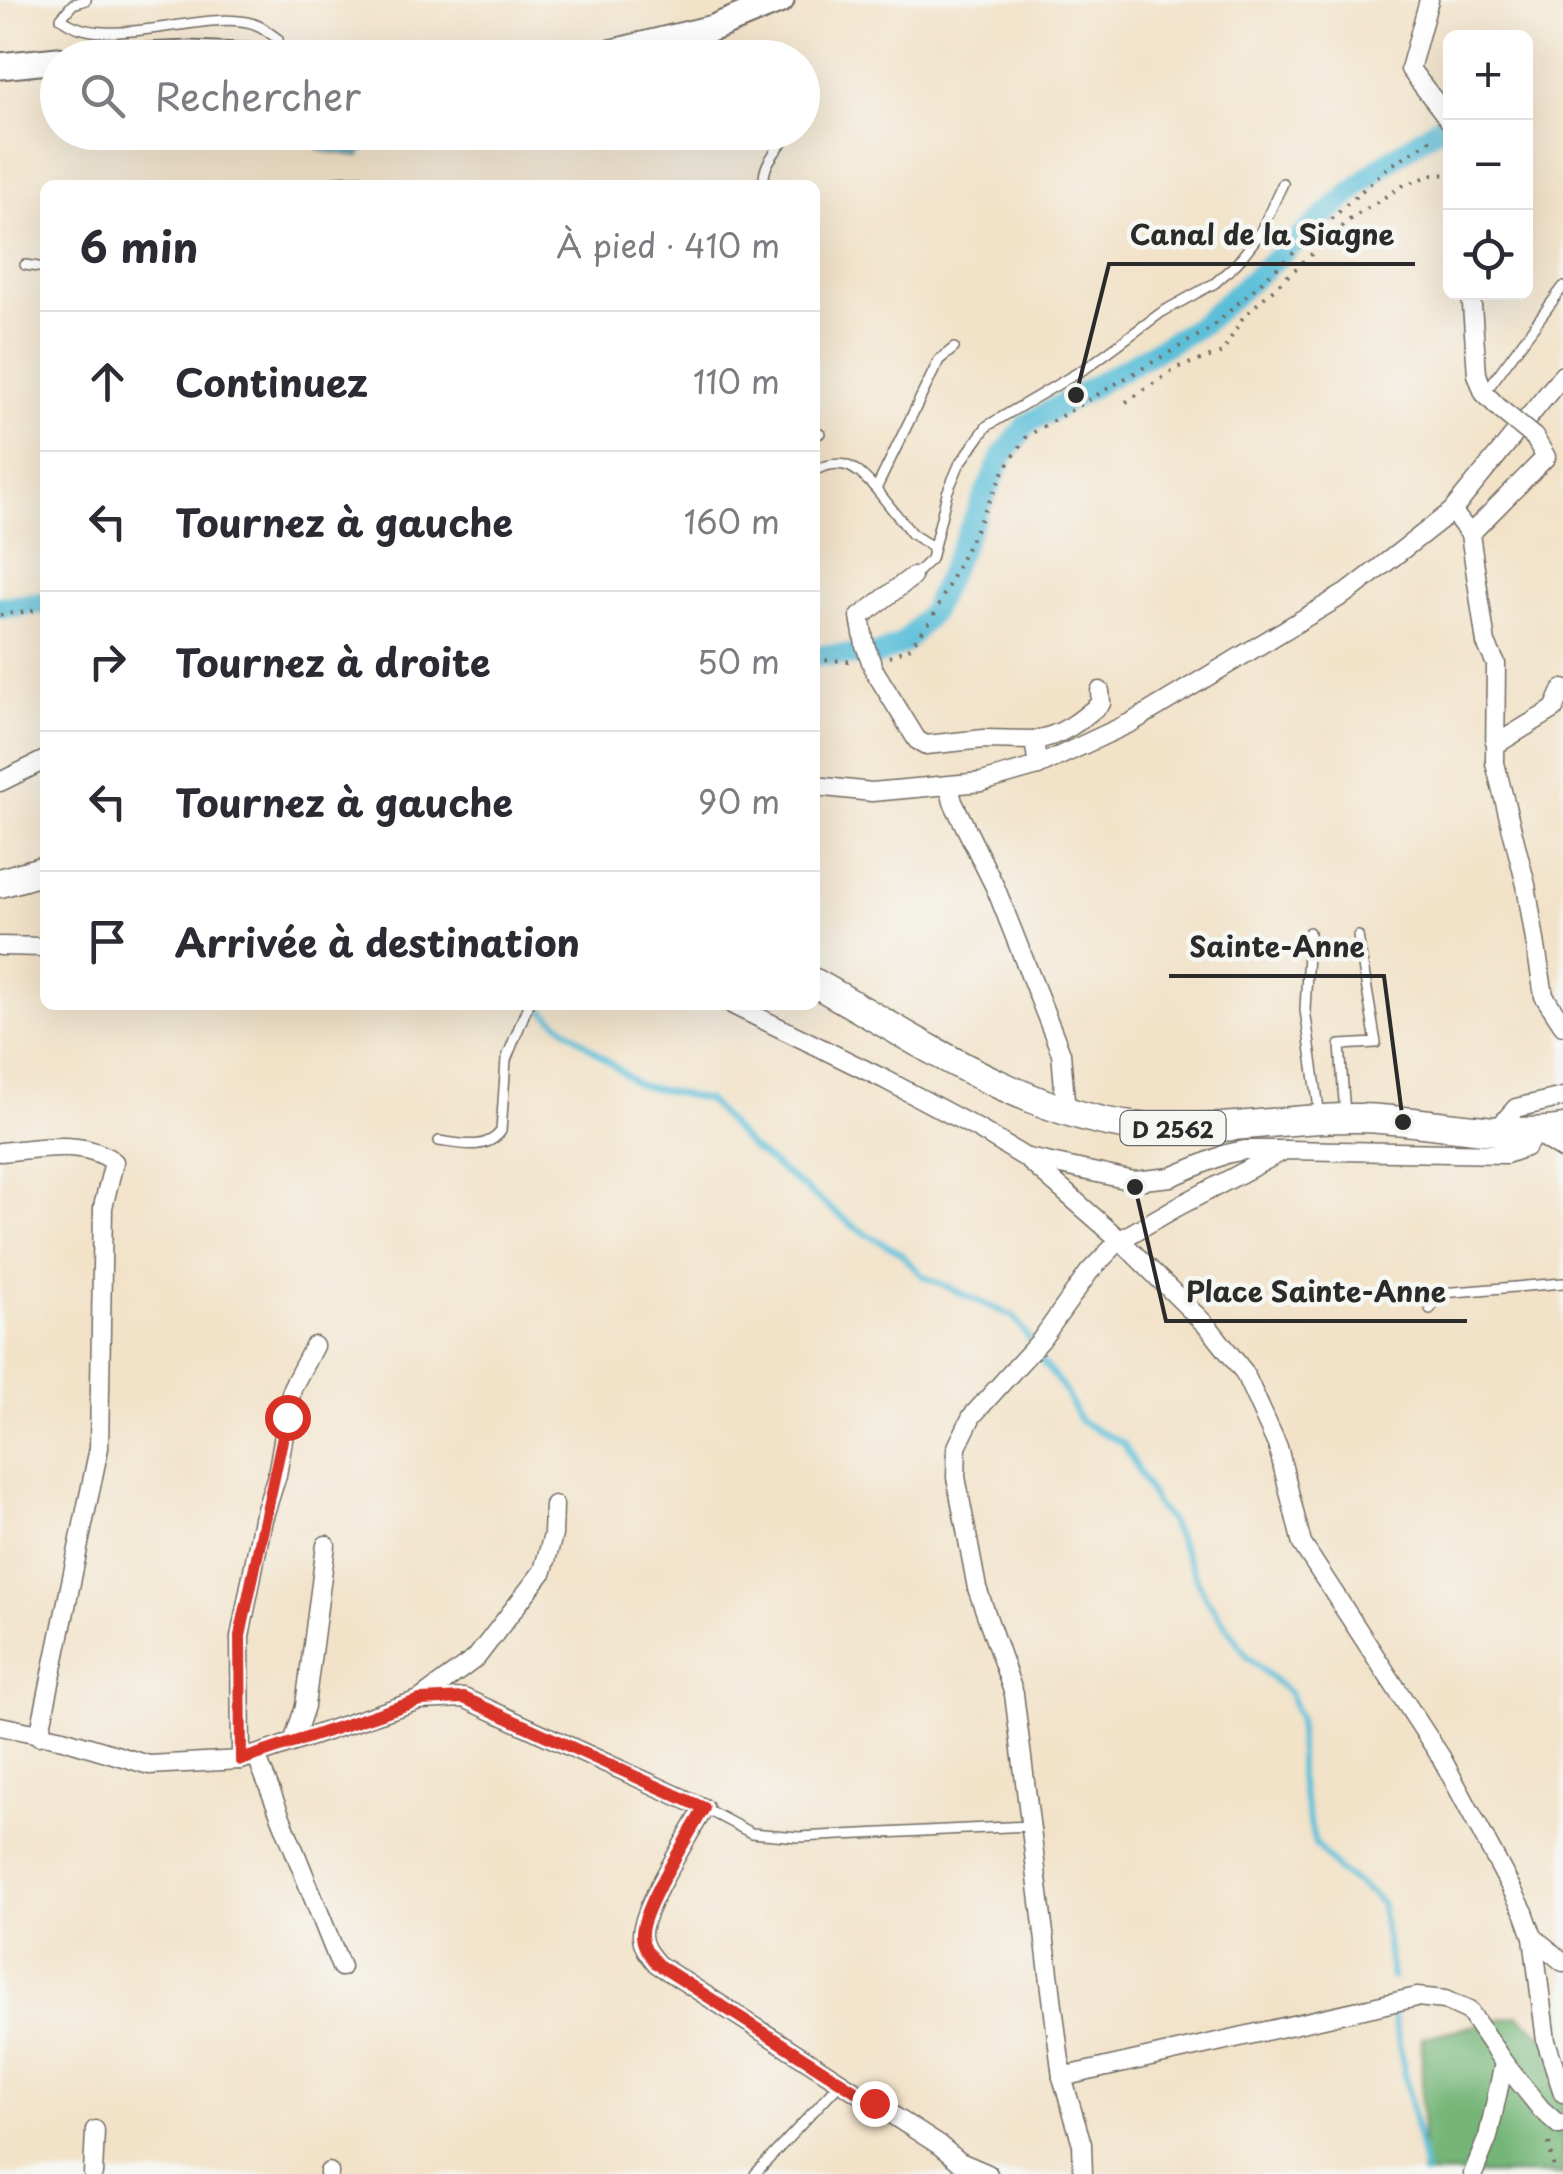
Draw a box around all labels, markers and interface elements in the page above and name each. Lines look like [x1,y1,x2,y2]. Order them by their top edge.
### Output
map controls [1443,30,1533,300]
button: + [1443,30,1533,120]
search box [40,40,820,150]
text: Rechercher [155,67,361,124]
icon: search [75,68,130,123]
button: − [1443,120,1533,210]
callout: Canal de la Siagne [1109,206,1415,264]
button: locate [1443,210,1533,300]
text: Canal de la Siagne [1130,212,1395,255]
text: 6 min [80,214,199,277]
text: À pied · 410 m [556,221,780,269]
text: Continuez [175,353,368,410]
icon: ahead [80,354,135,409]
text: 110 m [693,357,780,405]
text: Tournez à gauche [175,493,513,550]
icon: left [80,494,135,549]
text: 160 m [684,497,780,545]
text: Tournez à droite [175,633,491,690]
icon: right [80,634,135,689]
text: 50 m [697,637,780,685]
text: Tournez à gauche [175,773,513,830]
icon: left [80,774,135,829]
text: 90 m [698,777,780,825]
text: Arrivée à destination [175,913,580,970]
icon: arrive [80,914,135,969]
callout: Sainte-Anne [1169,918,1384,976]
text: Sainte-Anne [1189,924,1365,967]
road number: D 2562 [1120,1111,1226,1145]
callout: Place Sainte-Anne [1166,1263,1467,1321]
text: Place Sainte-Anne [1186,1269,1446,1312]
route start [265,1395,311,1441]
route end [852,2081,898,2127]

